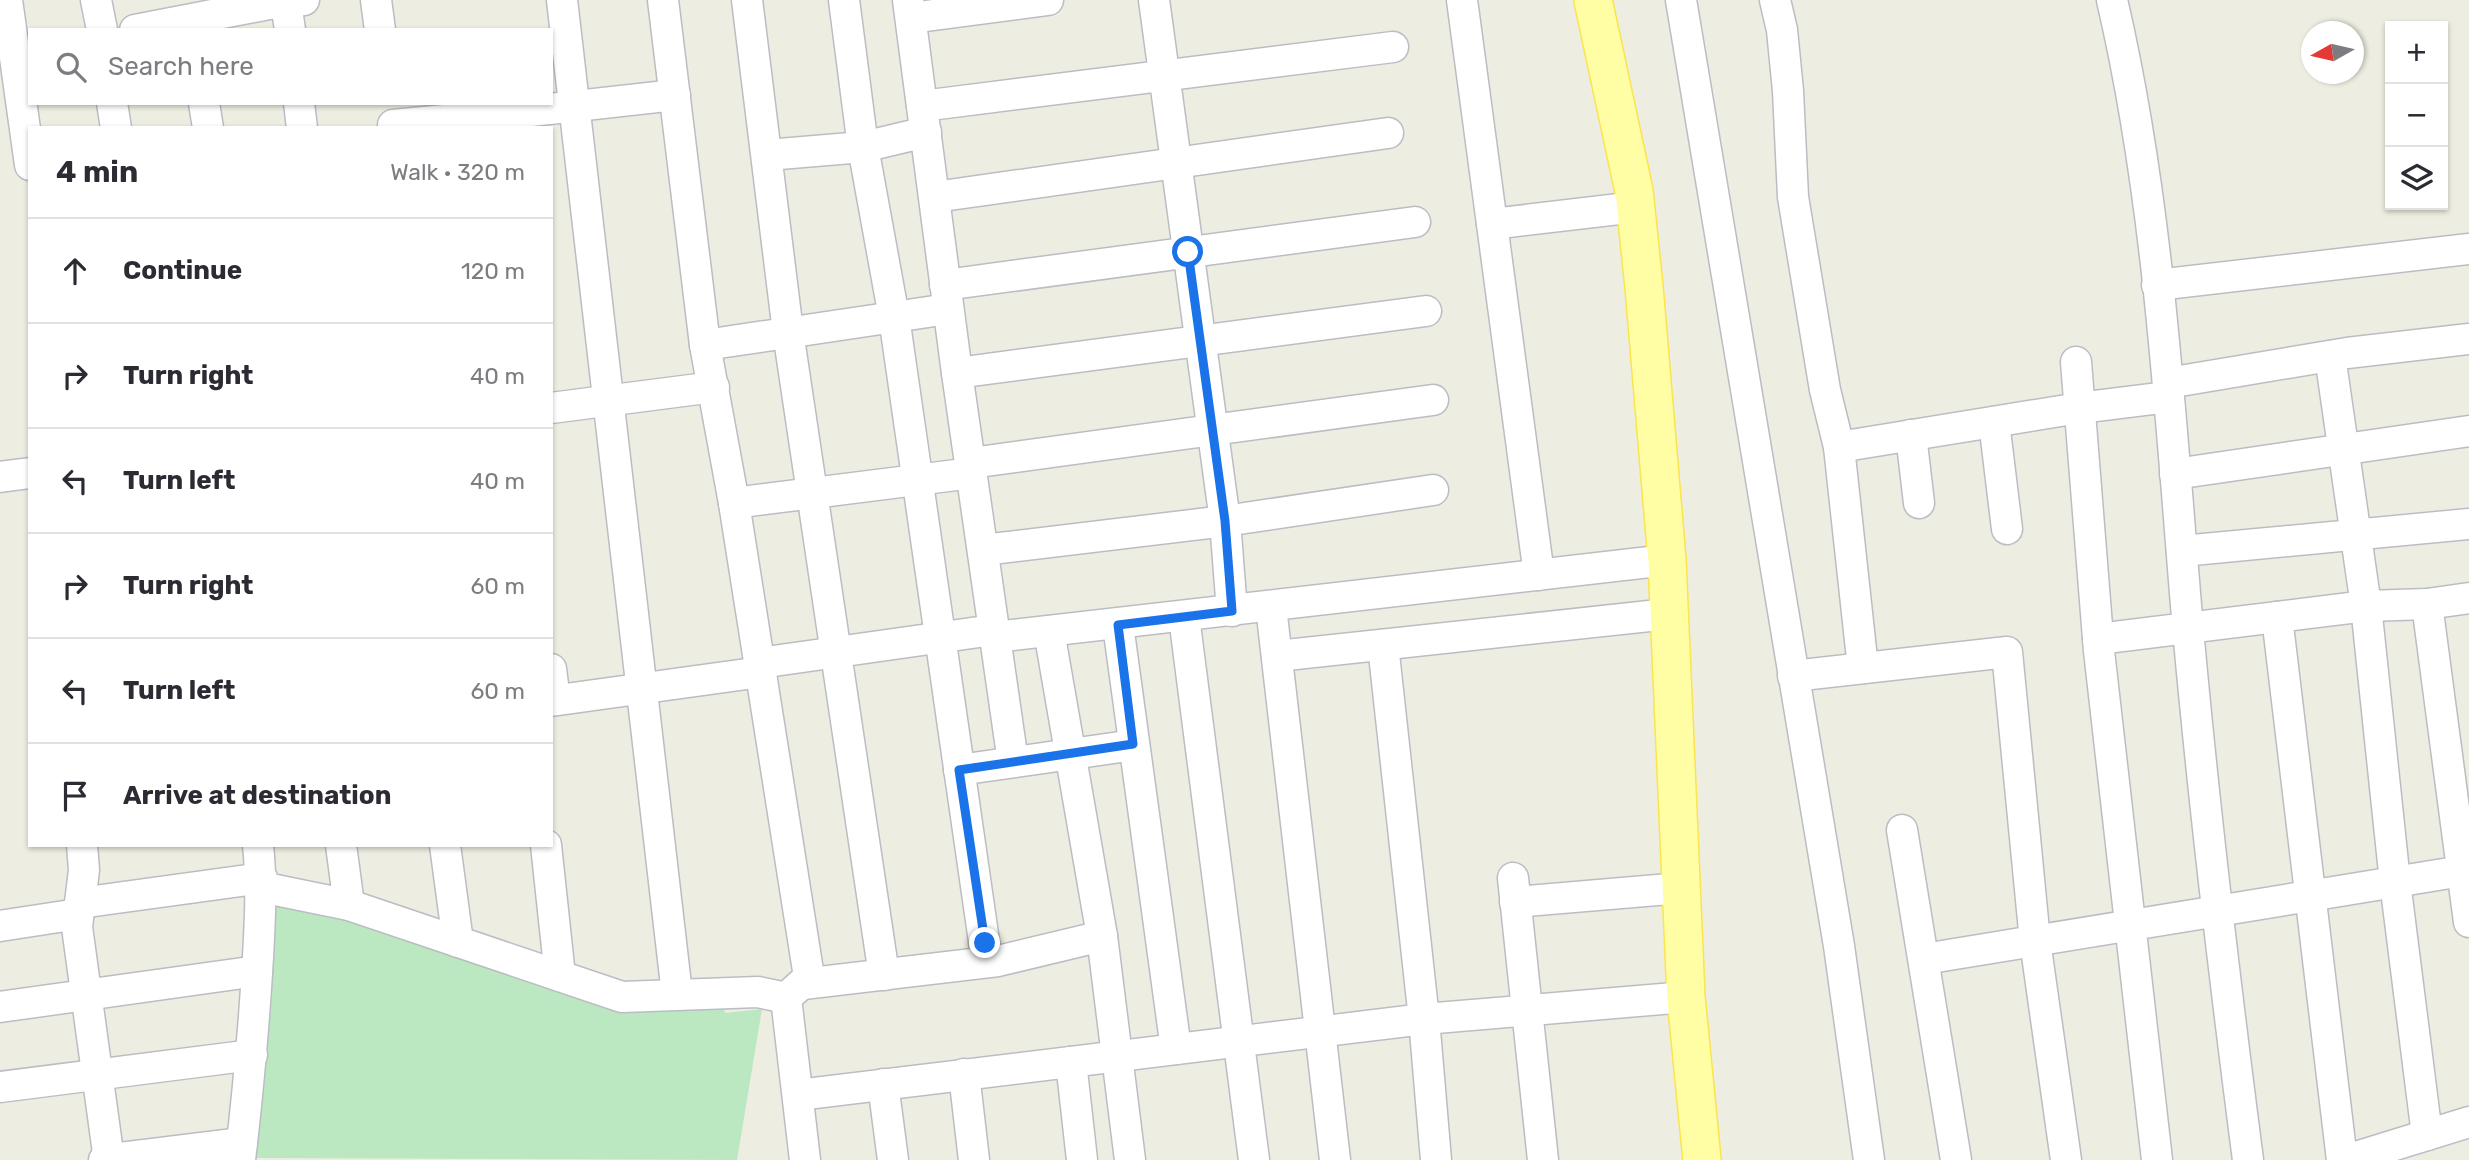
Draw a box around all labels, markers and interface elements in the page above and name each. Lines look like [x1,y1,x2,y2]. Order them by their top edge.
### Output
north arrow [2301,21,2364,84]
map controls [2385,21,2448,210]
button: + [2385,21,2448,84]
search box [28,28,553,105]
icon: search [52,48,90,86]
text: Search here [108,51,254,82]
button: − [2385,84,2448,147]
button: layers [2385,147,2448,210]
text: 4 min [56,154,138,190]
text: Walk · 320 m [390,158,525,186]
route start [1172,236,1203,267]
icon: ahead [56,252,94,290]
text: Continue [123,255,242,286]
text: 120 m [461,257,525,285]
icon: right [56,357,94,395]
text: Turn right [123,360,253,391]
text: 40 m [470,362,525,390]
icon: left [56,462,94,500]
text: Turn left [123,465,235,496]
text: 40 m [470,467,525,495]
icon: right [56,567,94,605]
text: Turn right [123,570,253,601]
text: 60 m [470,572,525,600]
icon: left [56,672,94,710]
text: Turn left [123,675,235,706]
text: 60 m [470,677,525,705]
icon: arrive [56,777,94,815]
text: Arrive at destination [123,780,391,811]
route end [969,927,1000,958]

